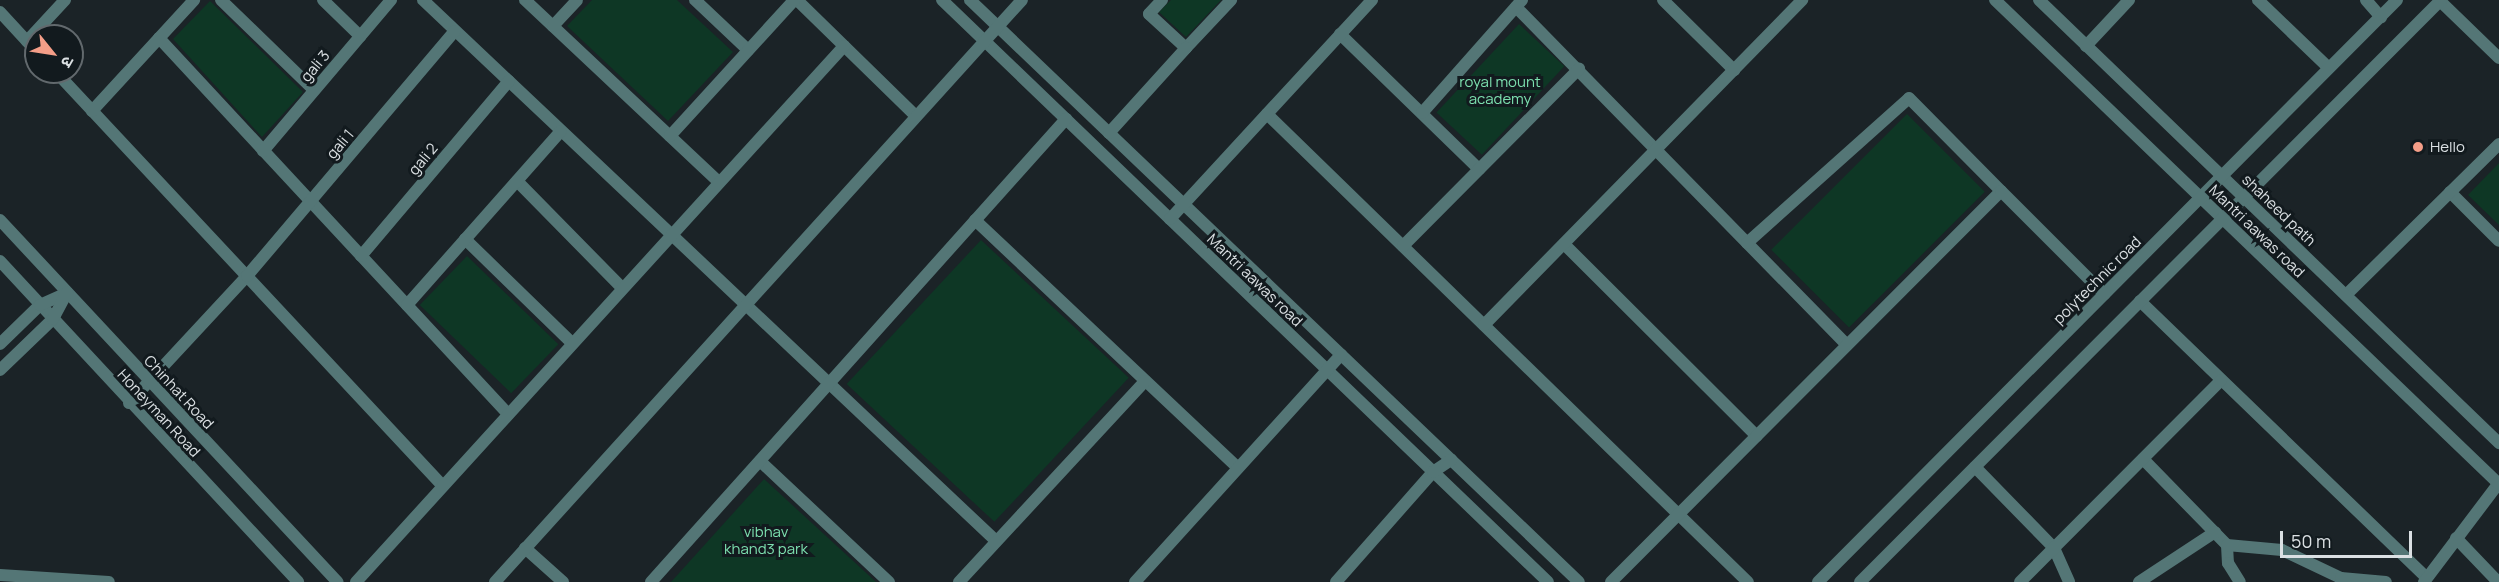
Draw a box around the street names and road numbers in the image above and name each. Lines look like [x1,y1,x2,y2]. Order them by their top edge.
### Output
street label: gali 3 [297,47,333,85]
street label: gali 1 [322,126,358,162]
street label: gali 2 [405,140,441,178]
street label: shaheed path [2238,170,2320,250]
street label: Mantri aawas road [2206,181,2308,281]
street label: Mantri aawas road [1204,230,1306,330]
street label: polytechnic road [2049,232,2145,328]
street label: Chinhat Road [140,352,218,432]
street label: Honeyman Road [114,366,204,460]

